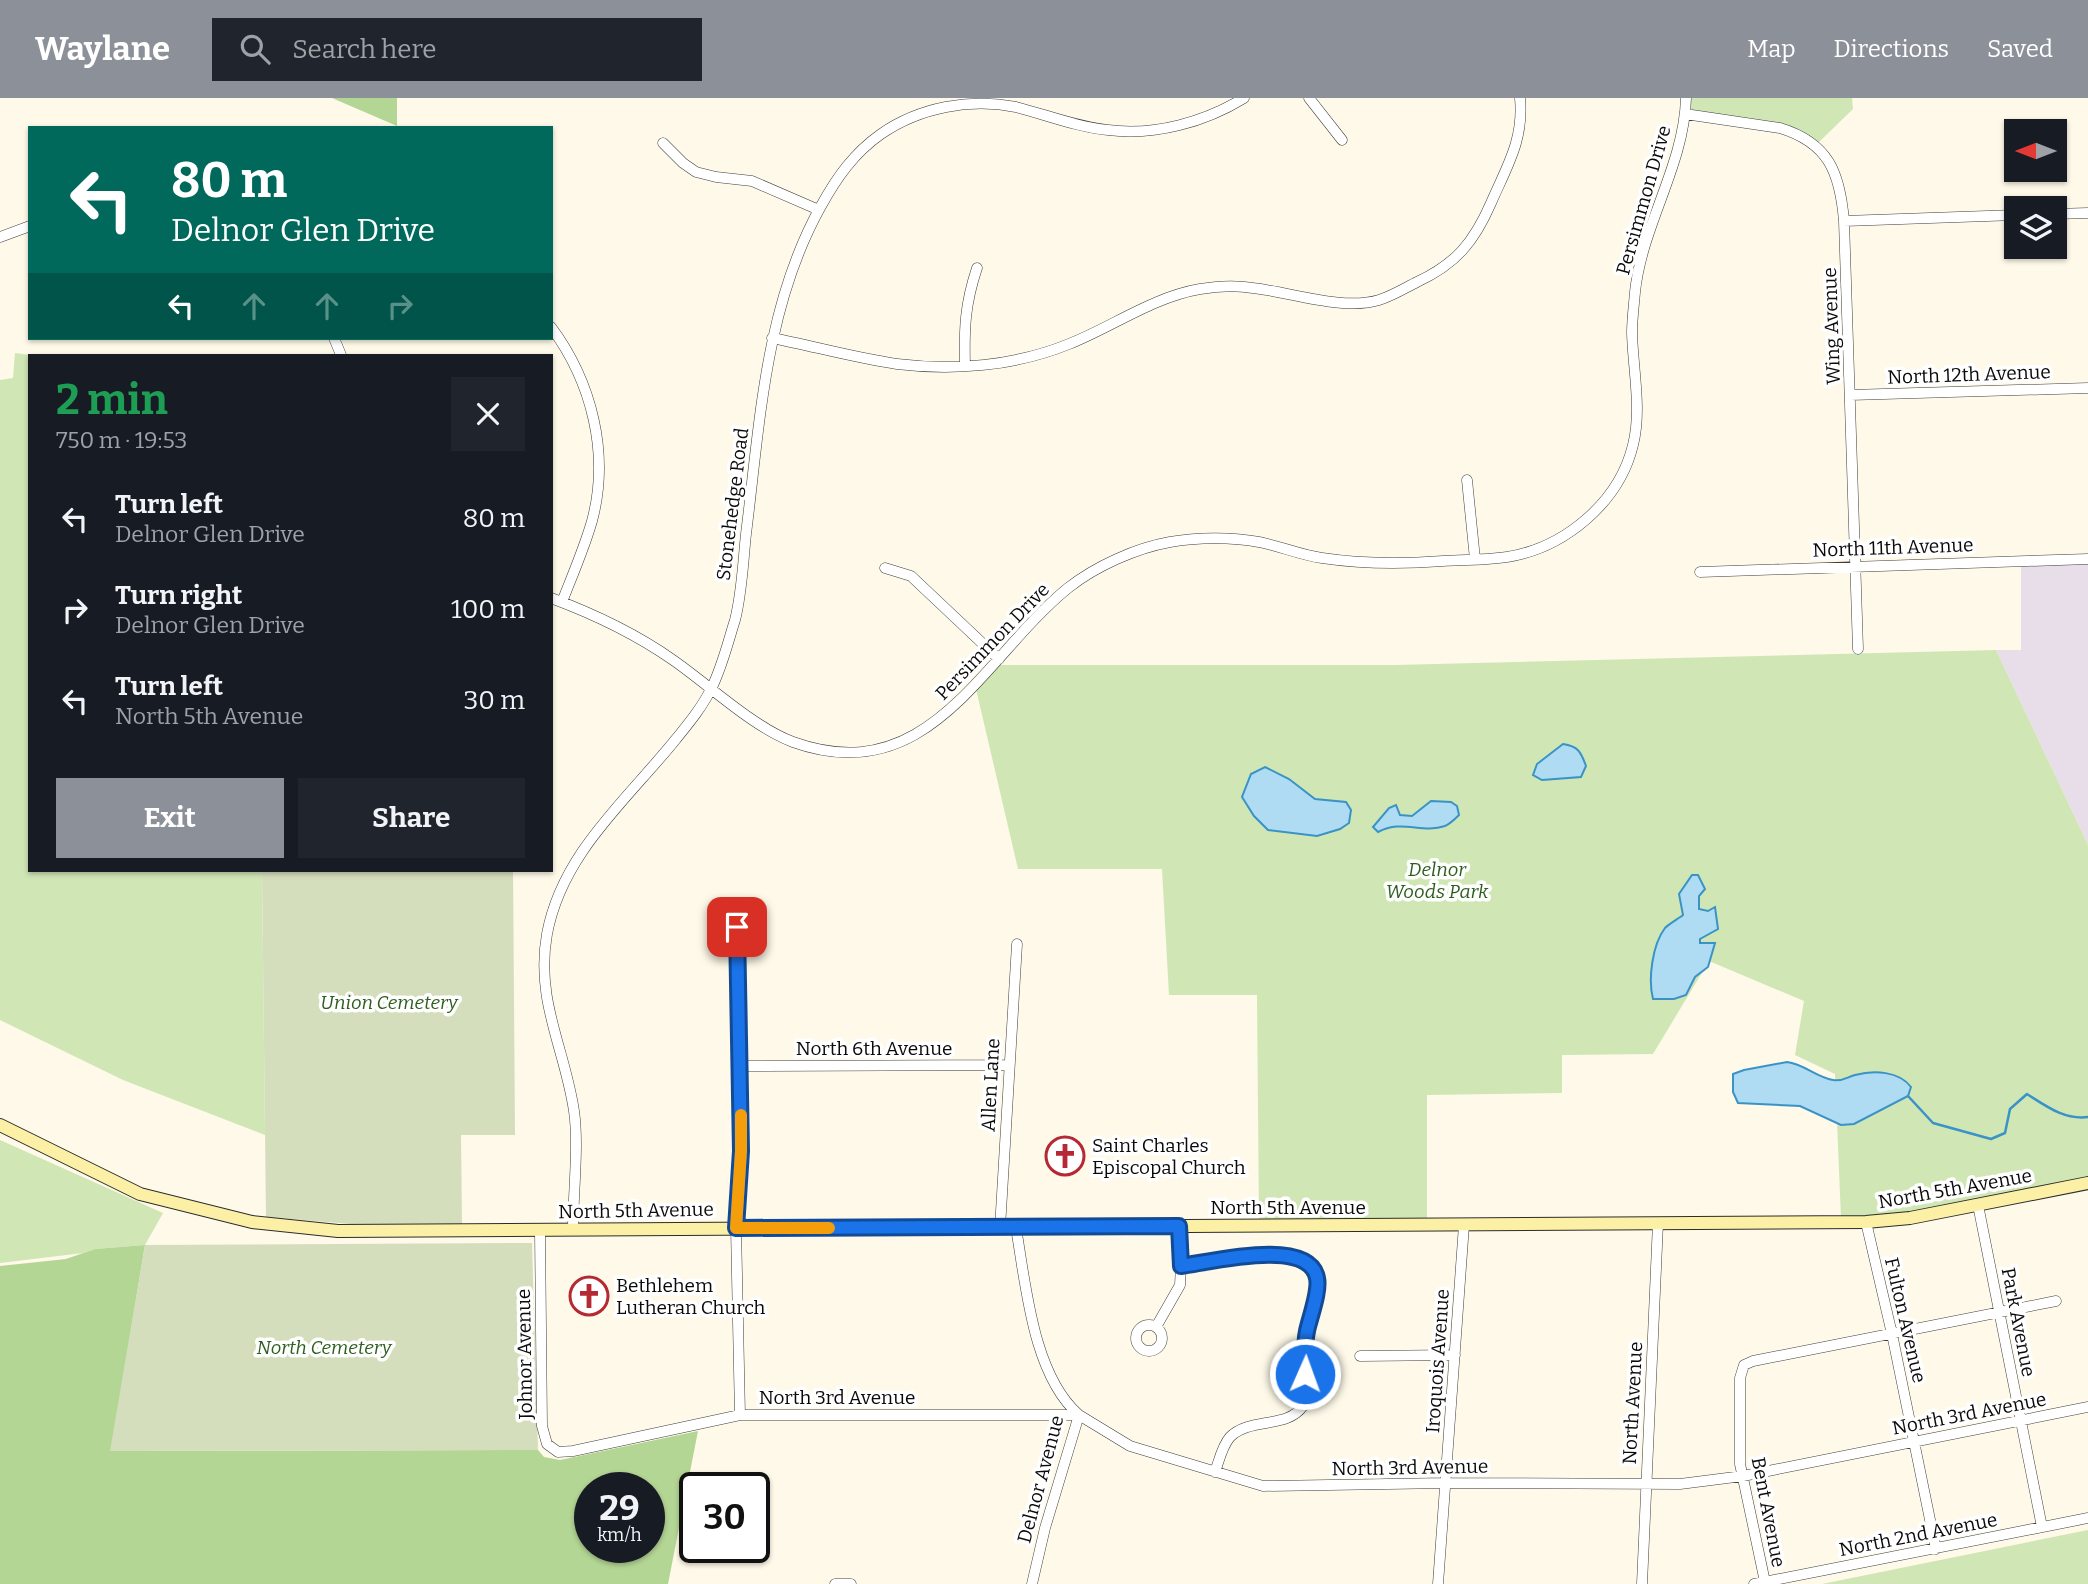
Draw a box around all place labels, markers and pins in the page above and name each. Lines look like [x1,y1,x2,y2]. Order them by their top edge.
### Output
pin [707,897,767,957]
place label: Saint Charles Episcopal Church [1092,1134,1246,1179]
church icon: Saint Charles Episcopal Church [1044,1135,1086,1177]
place label: Bethlehem Lutheran Church [616,1274,766,1319]
church icon: Bethlehem Lutheran Church [568,1275,610,1317]

